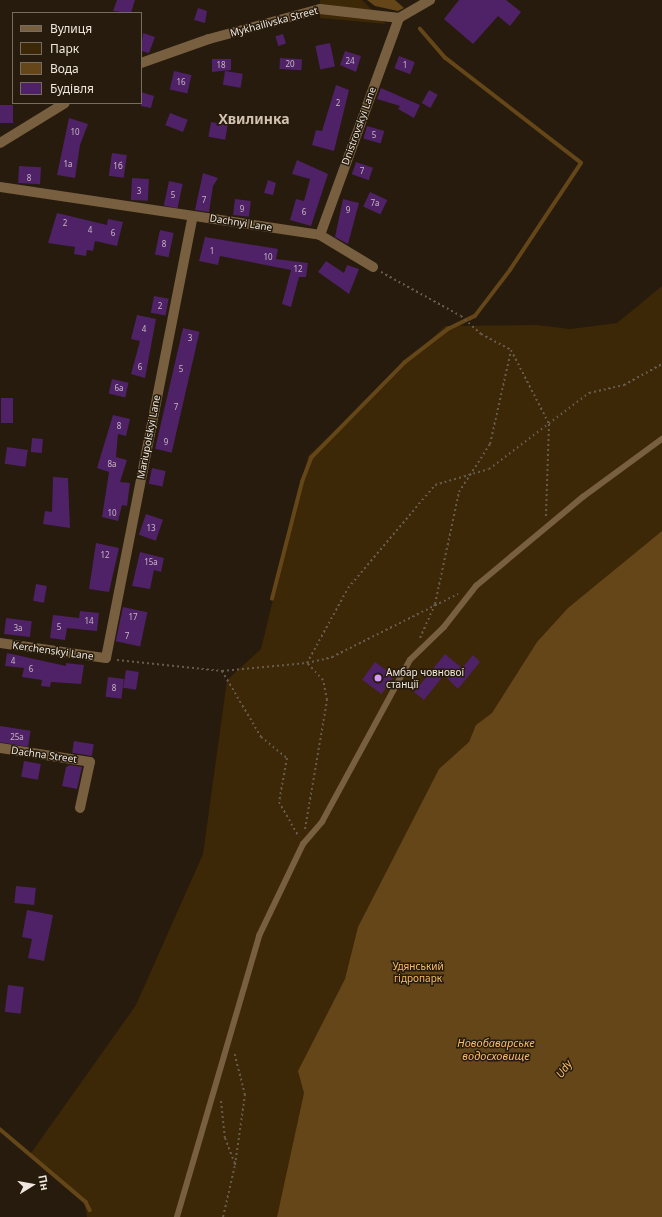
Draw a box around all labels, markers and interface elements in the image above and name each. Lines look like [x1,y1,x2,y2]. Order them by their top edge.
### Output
street label: Mykhailivska Street [229,5,319,39]
legend [12,12,142,104]
text: Вулиця [50,20,92,37]
text: Парк [50,40,79,57]
house number: 24 [345,56,355,66]
house number: 20 [285,59,295,69]
text: Вода [50,60,79,77]
house number: 18 [216,60,226,70]
house number: 1 [403,60,407,70]
house number: 16 [176,77,186,87]
text: Будівля [50,80,94,97]
street label: Dnistrovskyi Lane [339,85,379,167]
house number: 2 [336,98,340,108]
district label: Хвилинка [218,111,290,127]
house number: 10 [70,127,80,137]
house number: 5 [372,130,376,140]
house number: 1а [63,159,73,169]
house number: 1б [113,161,123,171]
house number: 7 [360,166,364,176]
house number: 8 [27,173,31,183]
house number: 3 [137,186,141,196]
house number: 5 [171,190,175,200]
house number: 7 [202,195,206,205]
house number: 7а [370,198,380,208]
house number: 9 [240,204,244,214]
house number: 9 [346,205,350,215]
house number: 6 [302,207,306,217]
street label: Dachnyi Lane [209,212,273,234]
house number: 2 [63,218,67,228]
house number: 4 [88,225,92,235]
house number: 6 [111,228,115,238]
house number: 8 [162,239,166,249]
house number: 1 [210,246,214,256]
house number: 10 [263,252,273,262]
house number: 12 [293,264,303,274]
house number: 2 [158,301,162,311]
house number: 4 [142,324,146,334]
house number: 3 [188,333,192,343]
house number: 6 [138,362,142,372]
house number: 5 [179,364,183,374]
house number: 6а [114,383,124,393]
street label: Mariupolskyi Lane [135,394,163,480]
house number: 7 [174,402,178,412]
house number: 8 [117,421,121,431]
house number: 9 [164,437,168,447]
house number: 8а [107,459,117,469]
house number: 10 [107,508,117,518]
house number: 13 [146,523,156,533]
house number: 12 [100,550,110,560]
house number: 15а [144,557,158,567]
house number: 17 [128,612,138,622]
house number: 14 [84,616,94,626]
house number: 5 [57,622,61,632]
house number: 3а [13,623,23,633]
house number: 7 [125,631,129,641]
street label: Kerchenskyi Lane [12,639,94,663]
house number: 4 [11,656,15,666]
house number: 6 [29,664,33,674]
place label: Амбар човнової станції [386,666,464,690]
marker: Амбар човнової станції [373,673,383,683]
house number: 8 [112,683,116,693]
house number: 25а [10,732,24,742]
street label: Dachna Street [10,744,78,766]
park label: Удянський гідропарк [392,960,444,984]
water label: Новобаварське водосховище [457,1037,535,1063]
water label: Udy [553,1057,575,1081]
north arrow [12,1165,52,1205]
text: Пн [35,1174,53,1192]

